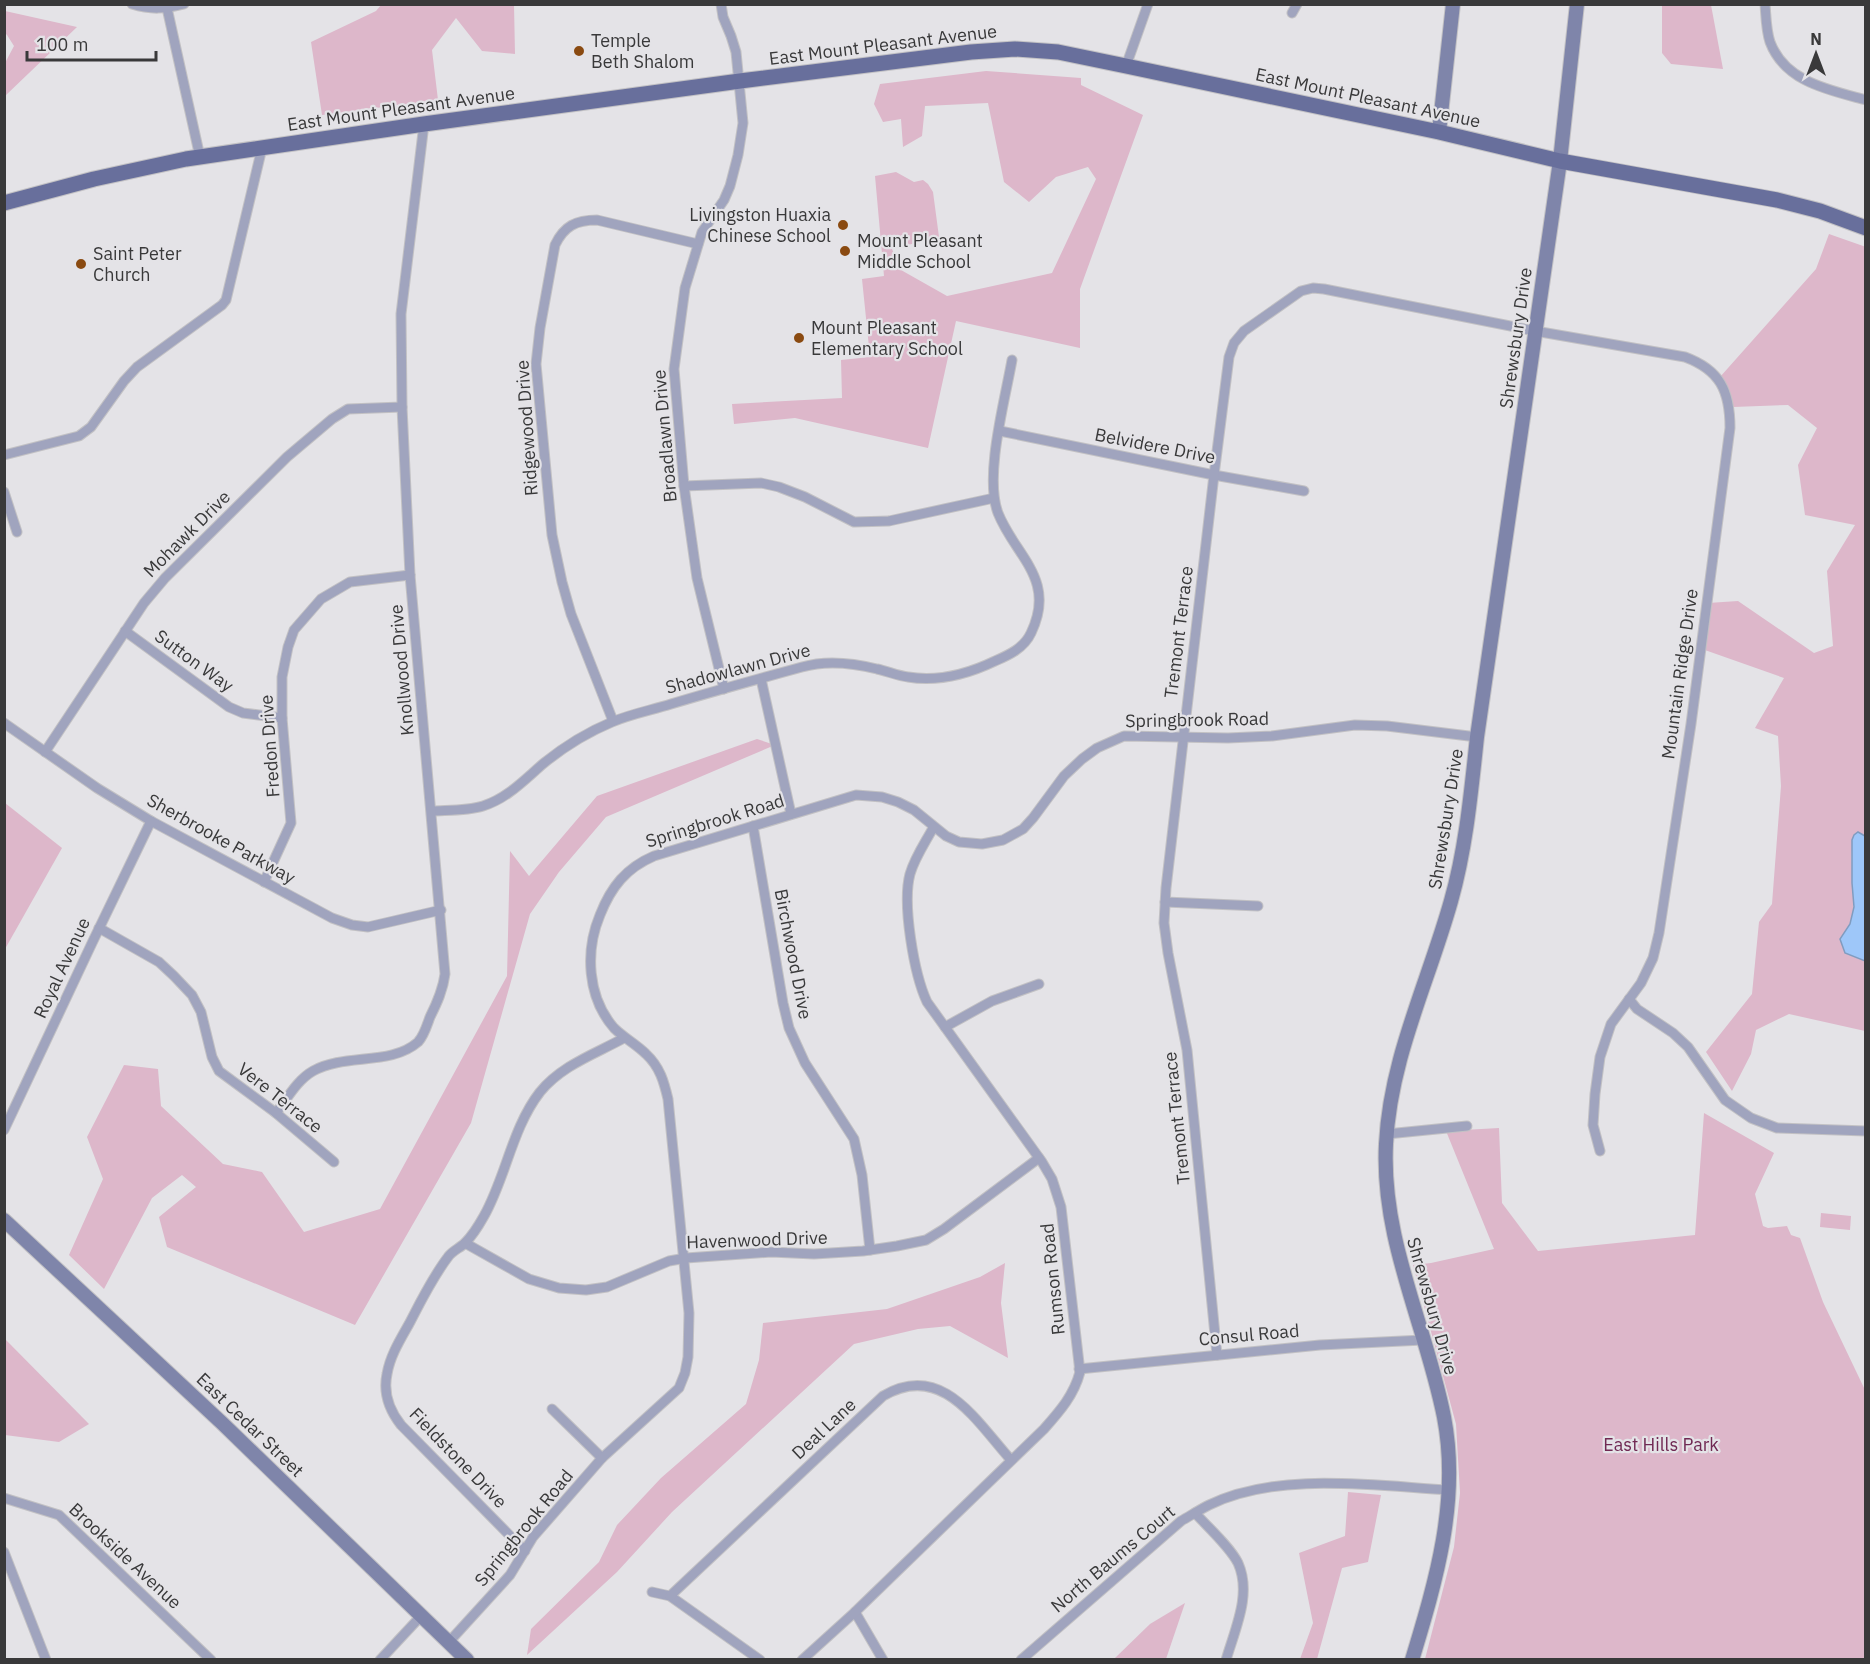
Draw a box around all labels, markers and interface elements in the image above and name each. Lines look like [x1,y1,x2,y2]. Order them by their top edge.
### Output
street label: East Mount Pleasant Avenue [768,19,998,70]
scale bar [27,24,156,62]
north arrow [1786,24,1846,84]
place label: Temple Beth Shalom [591,29,694,73]
text: N [1810,29,1822,49]
text: 100 m [36,33,88,56]
marker: Temple Beth Shalom [572,44,586,58]
street label: East Mount Pleasant Avenue [1253,62,1483,133]
street label: East Mount Pleasant Avenue [286,81,516,136]
place label: Livingston Huaxia Chinese School [689,203,831,247]
marker: Livingston Huaxia Chinese School [836,218,850,232]
place label: Mount Pleasant Middle School [857,229,983,273]
place label: Saint Peter Church [93,242,182,286]
marker: Mount Pleasant Middle School [838,244,852,258]
marker: Saint Peter Church [74,257,88,271]
street label: Shrewsbury Drive [1494,266,1537,410]
place label: Mount Pleasant Elementary School [811,316,963,360]
marker: Mount Pleasant Elementary School [792,331,806,345]
street label: Ridgewood Drive [510,359,543,497]
street label: Broadlawn Drive [647,369,682,503]
street label: Belvidere Drive [1093,423,1217,469]
street label: Mohawk Drive [138,485,235,582]
street label: Tremont Terrace [1159,564,1198,699]
street label: Mountain Ridge Drive [1656,587,1703,761]
street label: Knollwood Drive [384,603,419,737]
street label: Sutton Way [150,624,238,697]
street label: Shadowlawn Drive [663,638,813,699]
street label: Fredon Drive [254,694,285,798]
street label: Springbrook Road [1125,707,1269,732]
street label: Shrewsbury Drive [1423,747,1468,891]
street label: Sherbrooke Parkway [143,788,300,889]
street label: Springbrook Road [643,788,787,853]
street label: Birchwood Drive [770,887,817,1021]
street label: Royal Avenue [28,914,95,1022]
street label: Tremont Terrace [1158,1051,1195,1185]
street label: Vere Terrace [233,1057,327,1138]
street label: Rumson Road [1035,1222,1070,1336]
street label: Havenwood Drive [686,1226,828,1253]
street label: Shrewsbury Drive [1402,1234,1463,1377]
street label: Consul Road [1198,1319,1300,1350]
street label: East Cedar Street [192,1368,309,1482]
street label: Deal Lane [787,1393,861,1464]
street label: Fieldstone Drive [405,1403,512,1513]
park label: East Hills Park [1603,1433,1719,1456]
street label: Springbrook Road [469,1465,578,1591]
street label: Brookside Avenue [64,1498,187,1614]
street label: North Baums Court [1046,1500,1179,1617]

